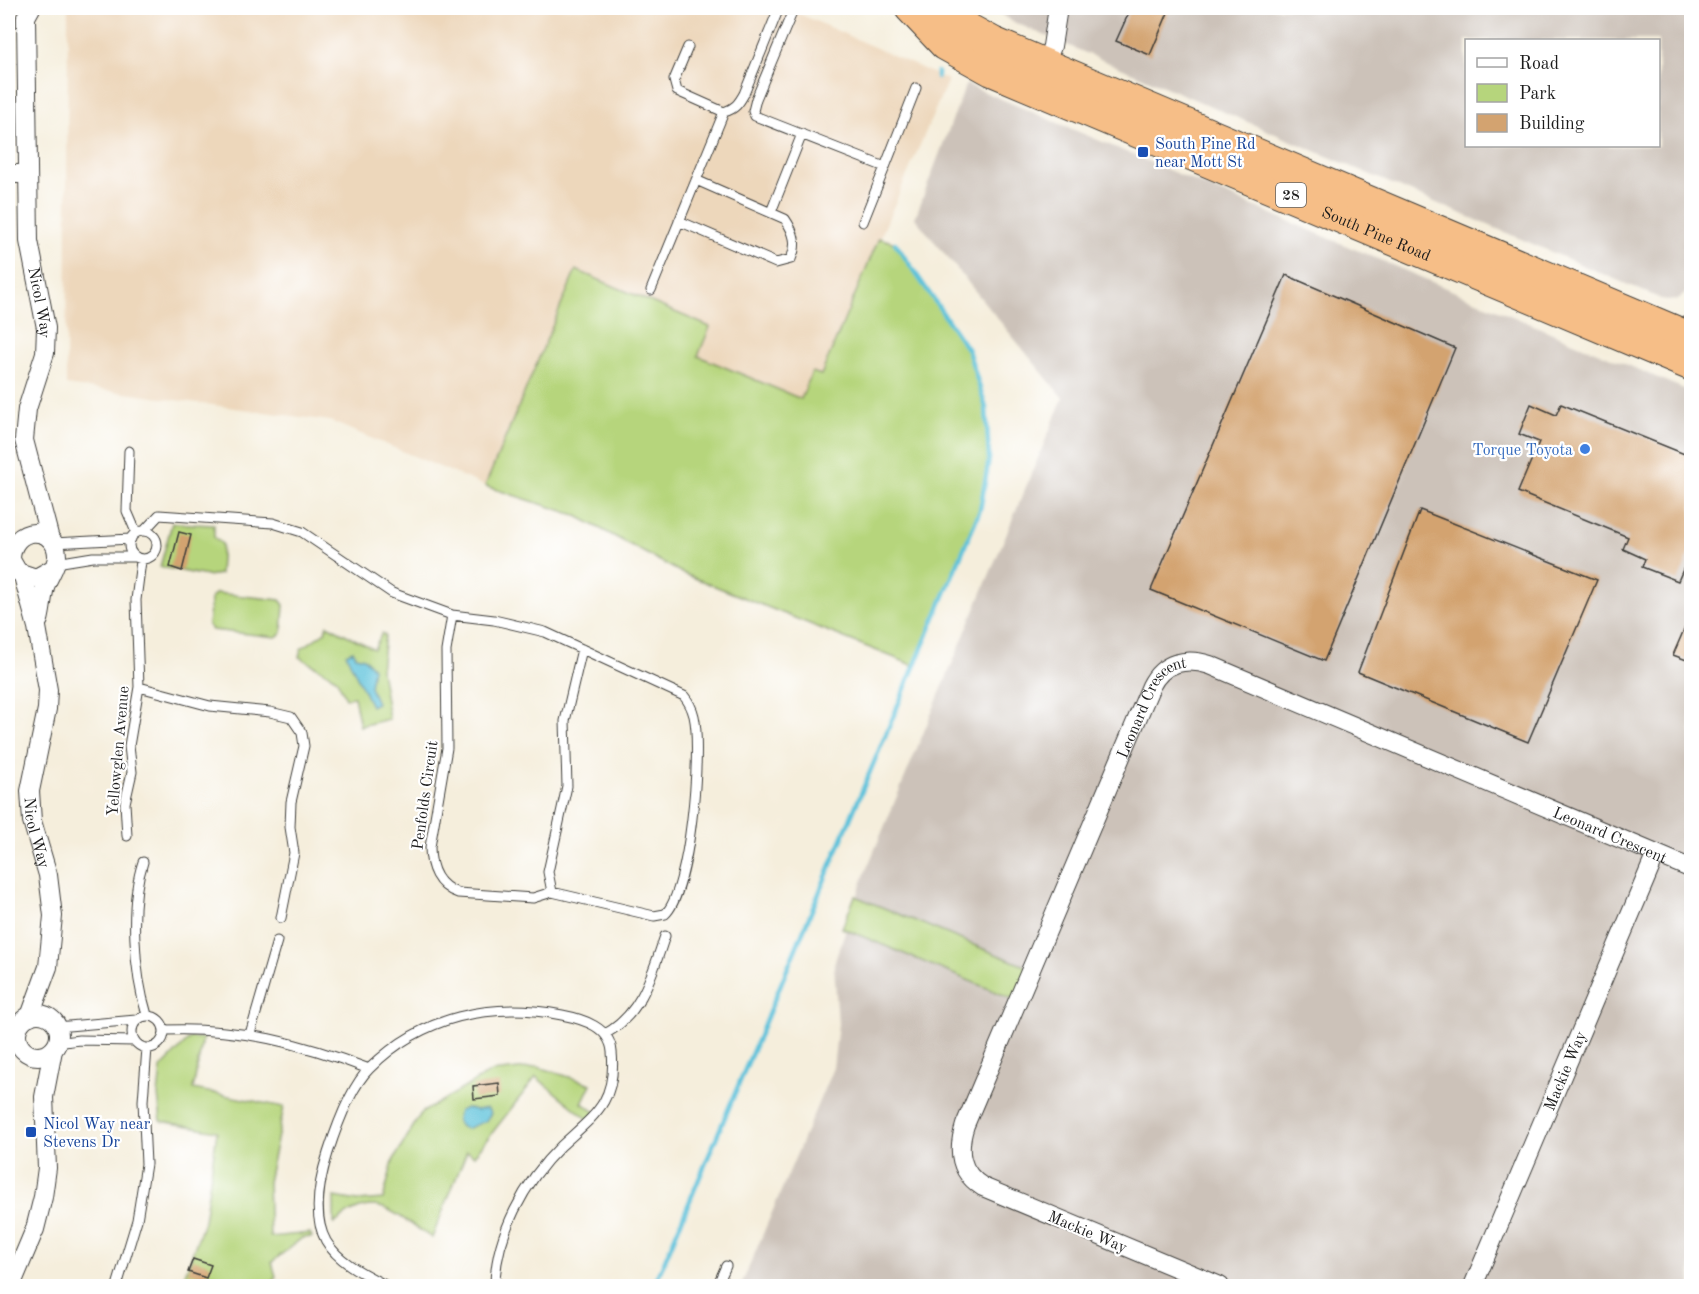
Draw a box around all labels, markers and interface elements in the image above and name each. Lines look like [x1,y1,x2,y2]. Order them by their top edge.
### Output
legend [1465,39,1660,147]
text: Road [1519,55,1559,73]
text: Park [1519,85,1556,103]
text: Building [1519,115,1585,133]
place label: South Pine Rd near Mott St [1155,137,1256,171]
marker: South Pine Rd near Mott St [1136,145,1150,159]
road number: 28 [1276,183,1306,207]
street label: South Pine Road [1319,205,1433,265]
street label: Nicol Way [24,266,52,339]
marker: Torque Toyota [1578,442,1592,456]
place label: Torque Toyota [1472,443,1573,459]
street label: Leonard Crescent [1115,656,1188,761]
street label: Yellowglen Avenue [105,685,133,817]
street label: Penfolds Circuit [410,739,442,851]
street label: Nicol Way [20,797,52,871]
street label: Leonard Crescent [1550,805,1669,868]
street label: Mackie Way [1542,1029,1590,1113]
place label: Nicol Way near Stevens Dr [43,1117,151,1151]
marker: Nicol Way near Stevens Dr [24,1125,38,1139]
street label: Mackie Way [1045,1209,1130,1257]

